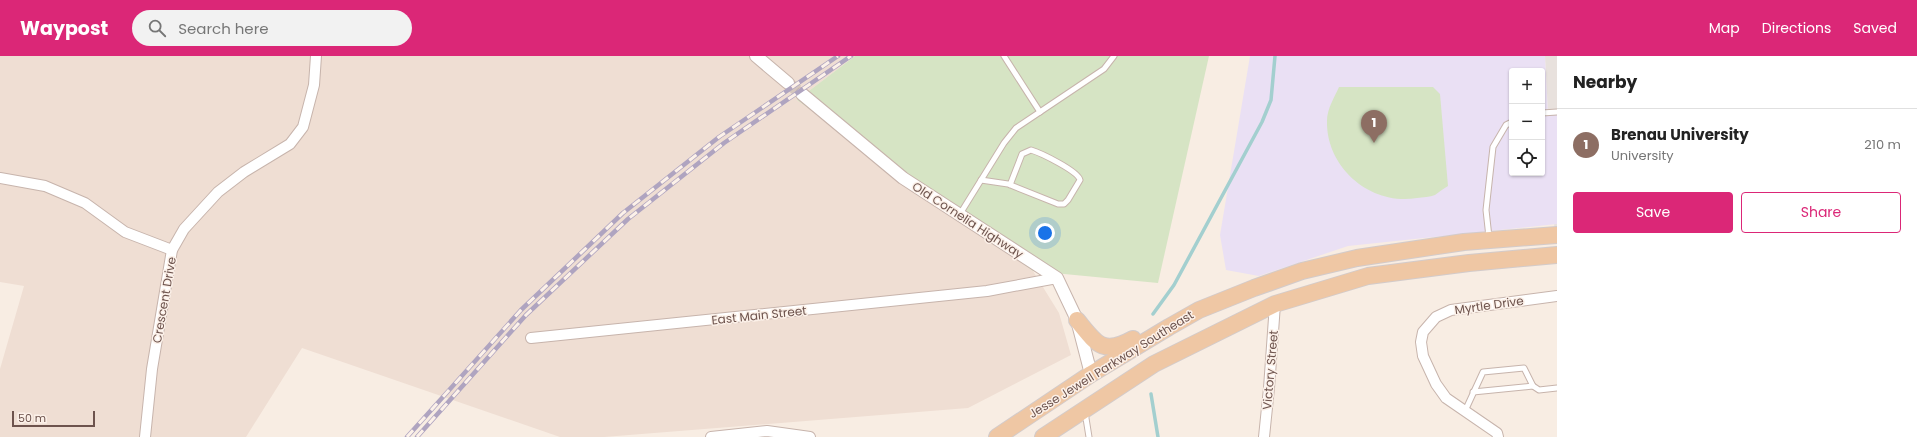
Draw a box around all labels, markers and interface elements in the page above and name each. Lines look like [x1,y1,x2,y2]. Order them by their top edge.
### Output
search box [132,10,412,46]
text: Waypost [20,15,108,42]
icon: search [146,17,168,39]
text: Search here [178,18,269,39]
text: Map [1709,18,1740,38]
text: Directions [1762,18,1831,38]
text: Saved [1853,18,1897,38]
map controls [1509,68,1545,176]
button: + [1509,68,1545,104]
text: Nearby [1573,70,1637,94]
button: − [1509,104,1545,140]
pin: 1 [1361,110,1387,143]
text: Brenau University [1611,124,1749,145]
text: 1 [1584,135,1588,154]
text: 210 m [1864,135,1901,154]
button: locate [1509,140,1545,176]
text: University [1611,146,1674,165]
street label: Old Cornelia Highway [909,178,1027,262]
button: Save [1573,192,1733,233]
button: Share [1741,192,1901,233]
your location [1035,223,1055,243]
street label: Crescent Drive [148,255,180,345]
street label: Myrtle Drive [1453,292,1525,318]
street label: East Main Street [711,302,807,328]
street label: Jesse Jewell Parkway Southeast [1025,306,1197,422]
street label: Victory Street [1258,329,1282,411]
scale bar [12,409,95,428]
text: 50 m [18,410,46,426]

